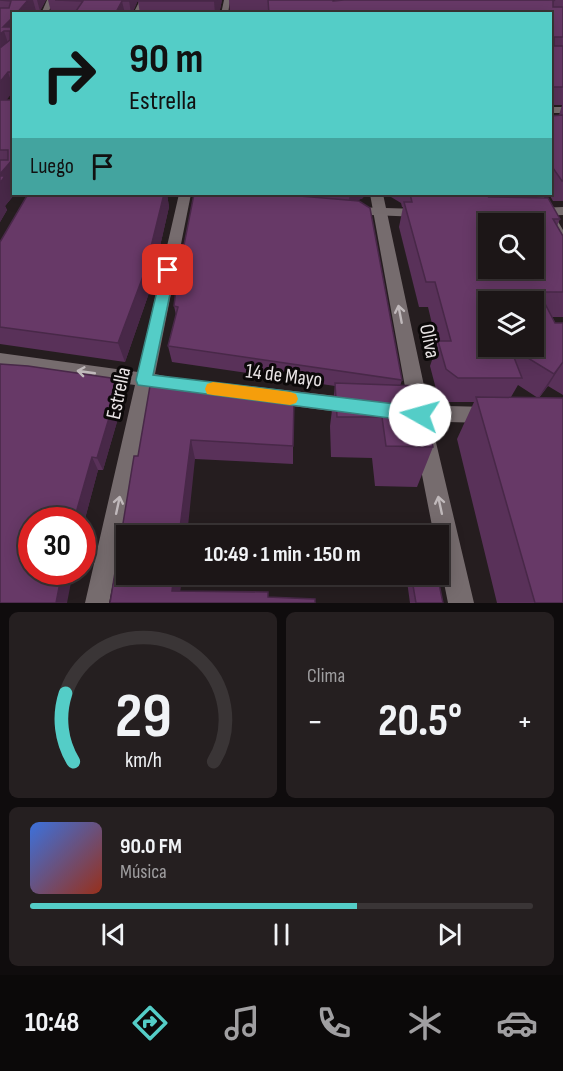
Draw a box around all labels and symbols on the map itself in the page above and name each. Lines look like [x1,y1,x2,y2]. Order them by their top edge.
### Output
pin [142,244,193,295]
one-way arrow [394,304,405,324]
street label: Oliva [414,322,445,360]
street label: 14 de Mayo [244,358,324,393]
street label: Estrella [101,365,136,421]
one-way arrow [77,367,97,378]
position arrow [388,383,452,447]
one-way arrow [113,495,124,515]
one-way arrow [433,495,445,514]
speed limit sign: 30 [18,507,96,585]

